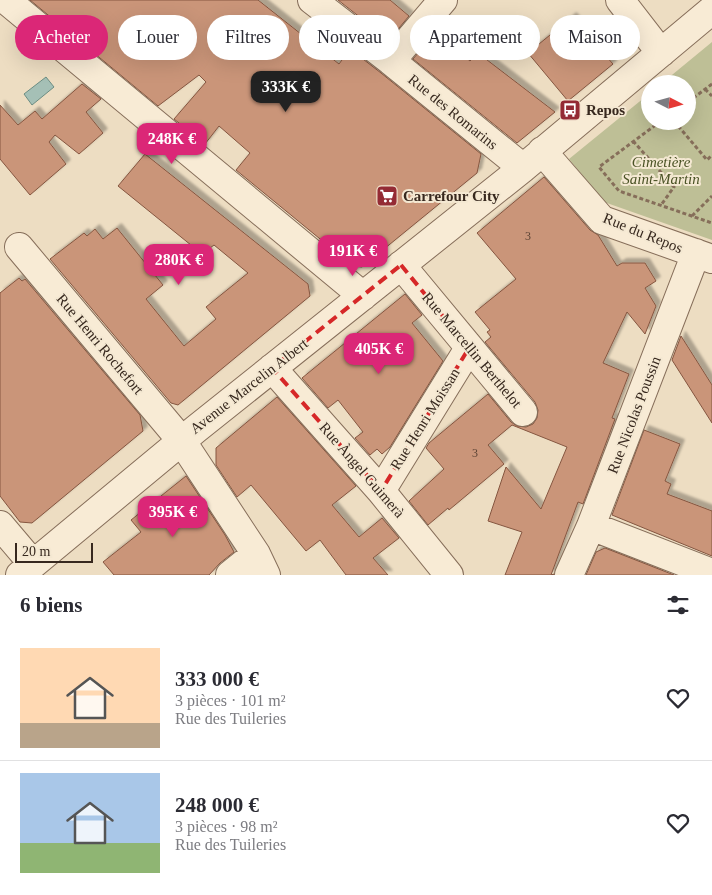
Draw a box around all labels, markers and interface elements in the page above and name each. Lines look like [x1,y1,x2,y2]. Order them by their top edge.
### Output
chip: Acheter [15,15,108,60]
chip: Louer [118,15,197,60]
chip: Filtres [207,15,289,60]
chip: Nouveau [299,15,400,60]
chip: Appartement [410,15,540,60]
chip: Maison [550,15,640,60]
pin: 333K € [245,70,327,113]
street label: Rue des Romarins [405,71,501,153]
north arrow [641,75,696,130]
map controls [641,75,696,130]
text: 333K € [262,78,310,95]
bus stop icon: Repos [558,98,582,122]
place label: Repos [586,102,625,118]
pin: 248K € [131,122,213,165]
text: 248K € [148,130,196,147]
park label: Cimetière Saint-Martin [622,154,700,187]
supermarket icon: Carrefour City [375,184,399,208]
place label: Carrefour City [403,188,500,204]
street label: Rue du Repos [601,210,685,256]
house number: 3 [525,229,531,243]
pin: 191K € [312,234,394,277]
text: 191K € [329,242,377,259]
pin: 280K € [138,244,220,286]
text: 280K € [155,251,203,268]
street label: Rue Marcellin Berthelot [419,289,526,412]
street label: Rue Henri Rochefort [53,291,147,398]
pin: 405K € [338,332,420,375]
street label: Avenue Marcelin Albert [187,335,312,437]
text: 405K € [355,340,403,357]
street label: Rue Nicolas Poussin [604,354,664,476]
street label: Rue Henri Moissan [387,365,463,473]
street label: Rue Àngel Guimerà [316,419,408,521]
house number: 3 [472,446,478,460]
pin: 395K € [132,496,214,538]
text: 395K € [149,503,197,520]
scale bar [15,540,92,563]
text: 20 m [22,544,50,559]
icon: filters [664,591,692,619]
text: 6 biens [20,593,82,617]
text: 333 000 € [175,667,259,691]
icon: home [60,668,120,728]
icon: heart [664,684,692,712]
text: 3 pièces · 101 m² [175,692,286,709]
text: Rue des Tuileries [175,710,286,727]
icon: home [60,793,120,853]
text: 248 000 € [175,793,259,817]
icon: heart [664,809,692,837]
text: 3 pièces · 98 m² [175,818,278,835]
text: Rue des Tuileries [175,836,286,853]

